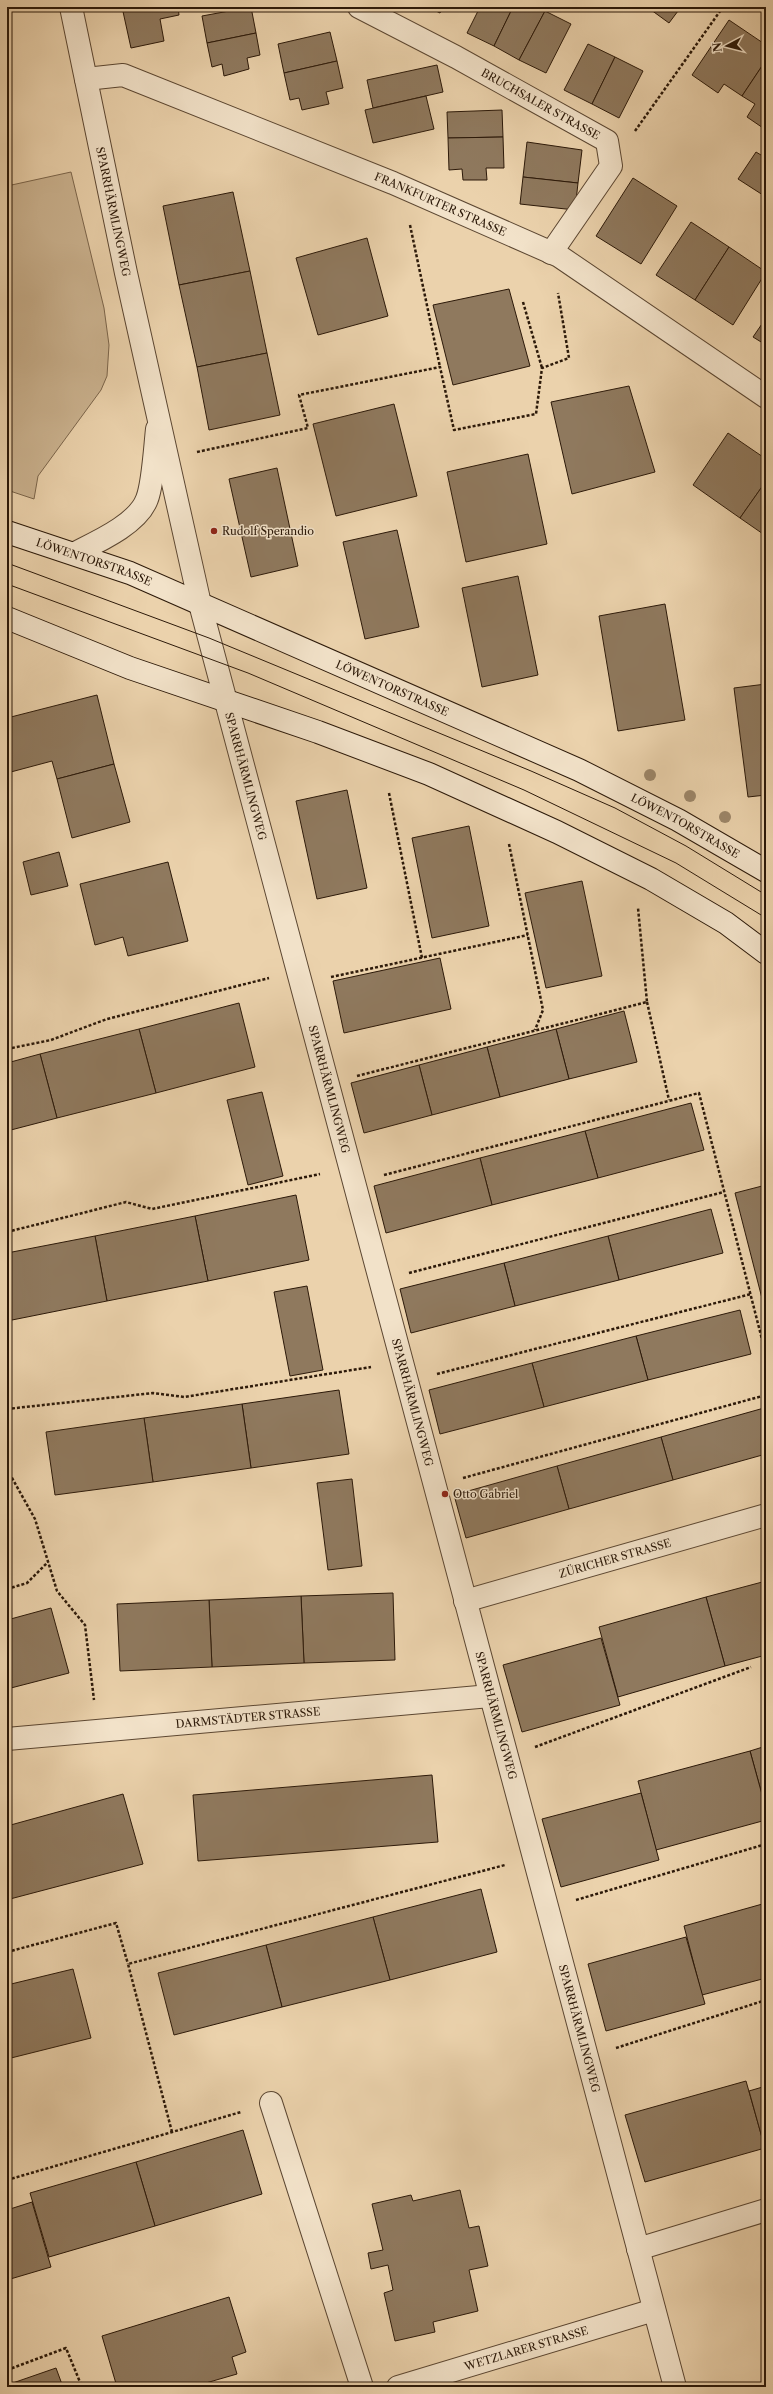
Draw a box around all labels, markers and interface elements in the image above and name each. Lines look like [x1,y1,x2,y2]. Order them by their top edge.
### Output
north arrow [707,26,747,66]
text: N [709,41,725,53]
street label: BRUCHSALER STRASSE [479,66,603,143]
street label: SPARRHÄRMLINGWEG [93,146,134,278]
street label: FRANKFURTER STRASSE [372,169,509,239]
place label: Rudolf Sperandio [222,524,314,538]
marker: Rudolf Sperandio [209,526,219,536]
street label: LÖWENTORSTRASSE [34,535,155,589]
street label: LÖWENTORSTRASSE [334,657,451,719]
street label: SPARRHÄRMLINGWEG [222,711,270,842]
street label: LÖWENTORSTRASSE [629,790,742,861]
street label: SPARRHÄRMLINGWEG [306,1024,353,1155]
street label: SPARRHÄRMLINGWEG [389,1337,436,1468]
place label: Otto Gabriel [453,1487,519,1501]
marker: Otto Gabriel [440,1489,450,1499]
street label: ZÜRICHER STRASSE [557,1535,673,1581]
street label: SPARRHÄRMLINGWEG [472,1650,520,1781]
street label: DARMSTÄDTER STRASSE [175,1704,321,1731]
street label: SPARRHÄRMLINGWEG [556,1963,603,2094]
street label: WETZLARER STRASSE [462,2323,590,2374]

